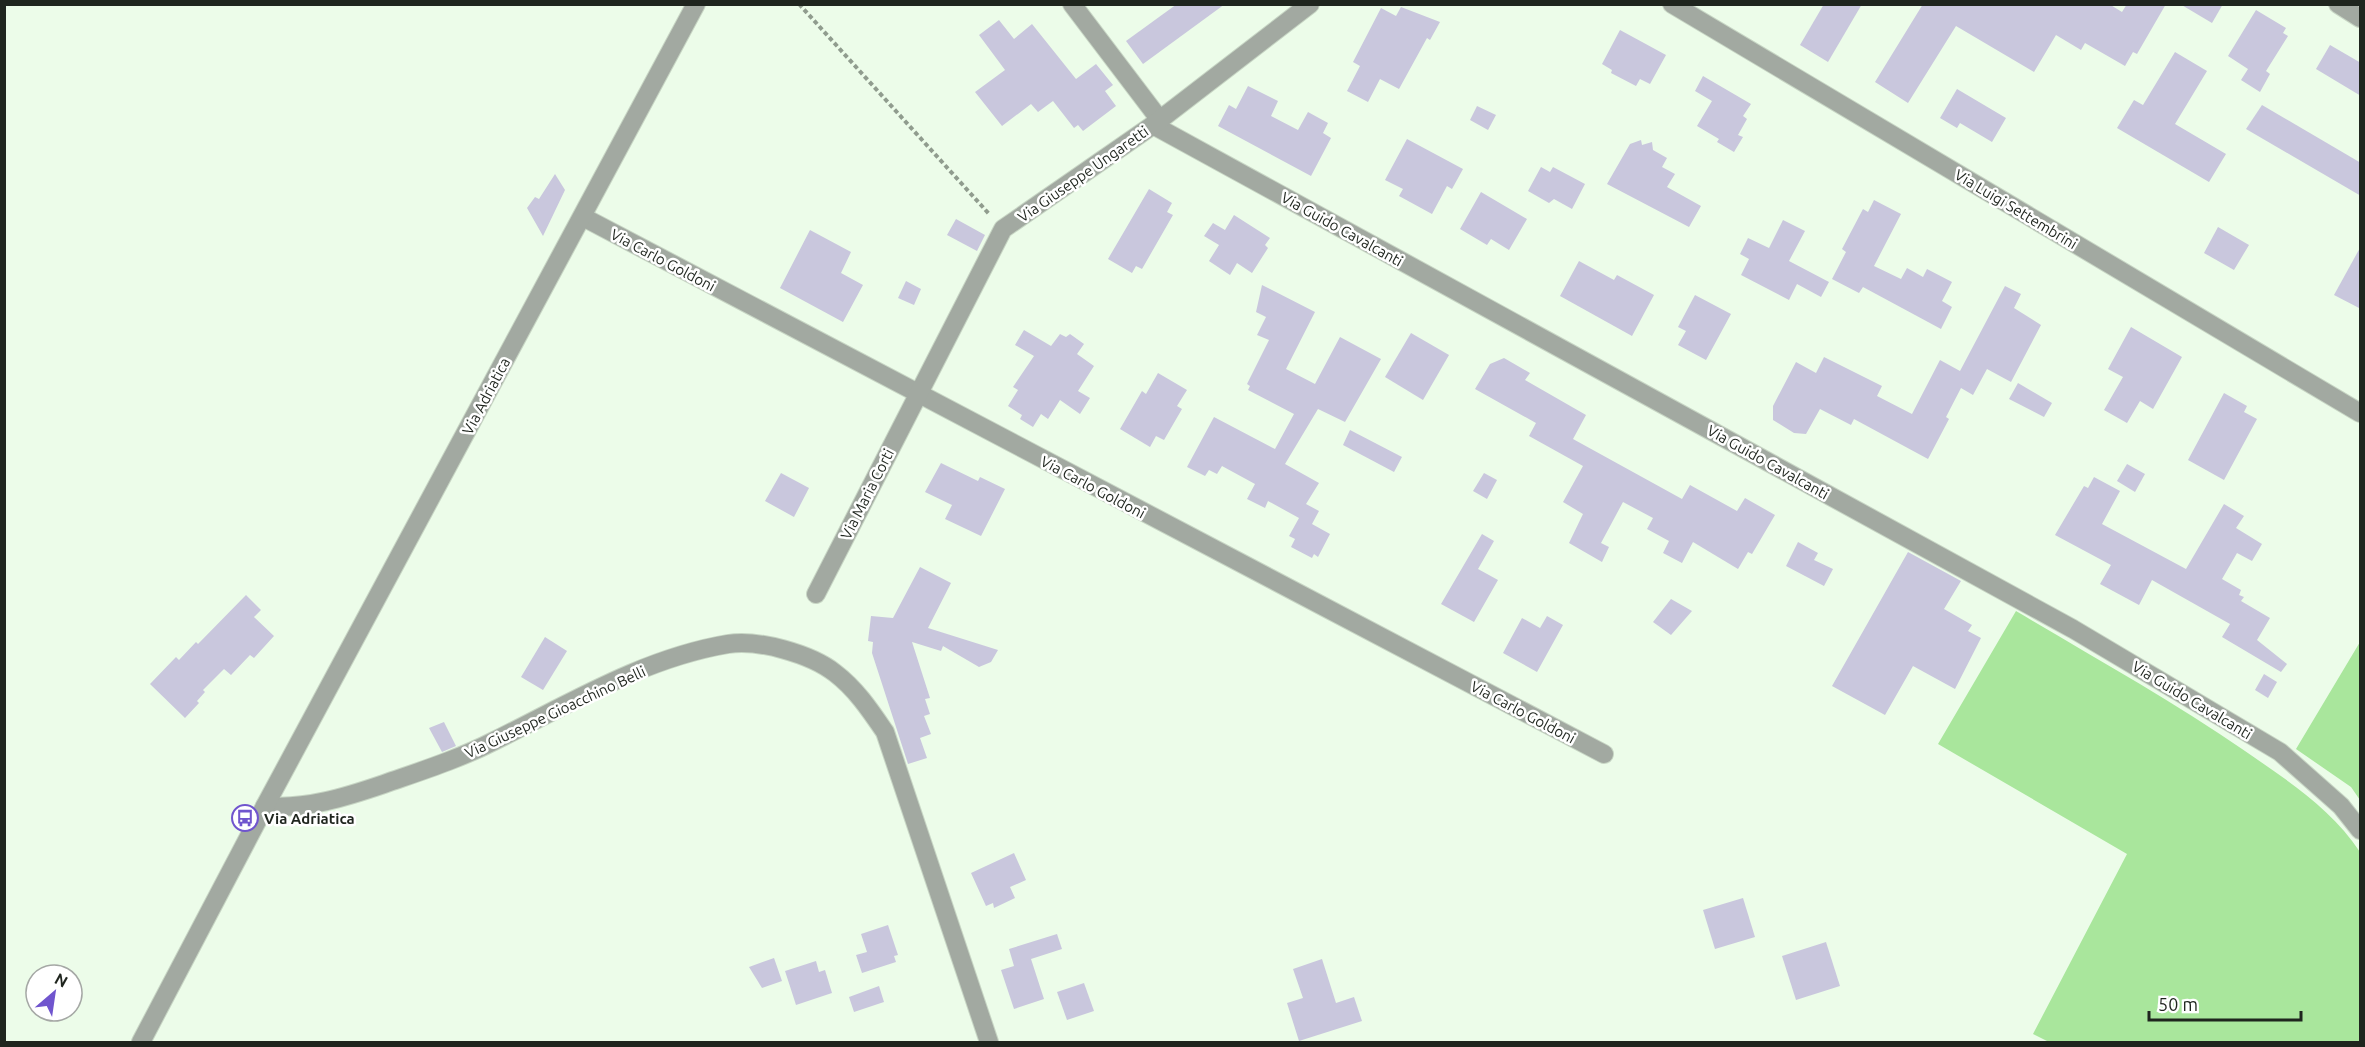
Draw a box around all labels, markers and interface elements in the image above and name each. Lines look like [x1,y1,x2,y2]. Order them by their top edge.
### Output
street label: Via Giuseppe Ungaretti [1014,122,1152,226]
street label: Via Luigi Settembrini [1952,166,2080,252]
street label: Via Guido Cavalcanti [1278,188,1406,270]
street label: Via Carlo Goldoni [608,225,718,295]
street label: Via Adriatica [459,355,513,437]
street label: Via Guido Cavalcanti [1704,421,1832,503]
street label: Via Maria Corti [837,446,897,542]
street label: Via Carlo Goldoni [1038,452,1148,522]
street label: Via Guido Cavalcanti [2129,658,2255,742]
street label: Via Giuseppe Gioacchino Belli [462,663,648,761]
street label: Via Carlo Goldoni [1468,677,1578,747]
bus stop icon: Via Adriatica [230,803,260,833]
place label: Via Adriatica [264,810,355,827]
north arrow [24,963,84,1023]
text: N [52,969,71,991]
scale bar [2149,984,2300,1022]
text: 50 m [2158,994,2198,1014]

